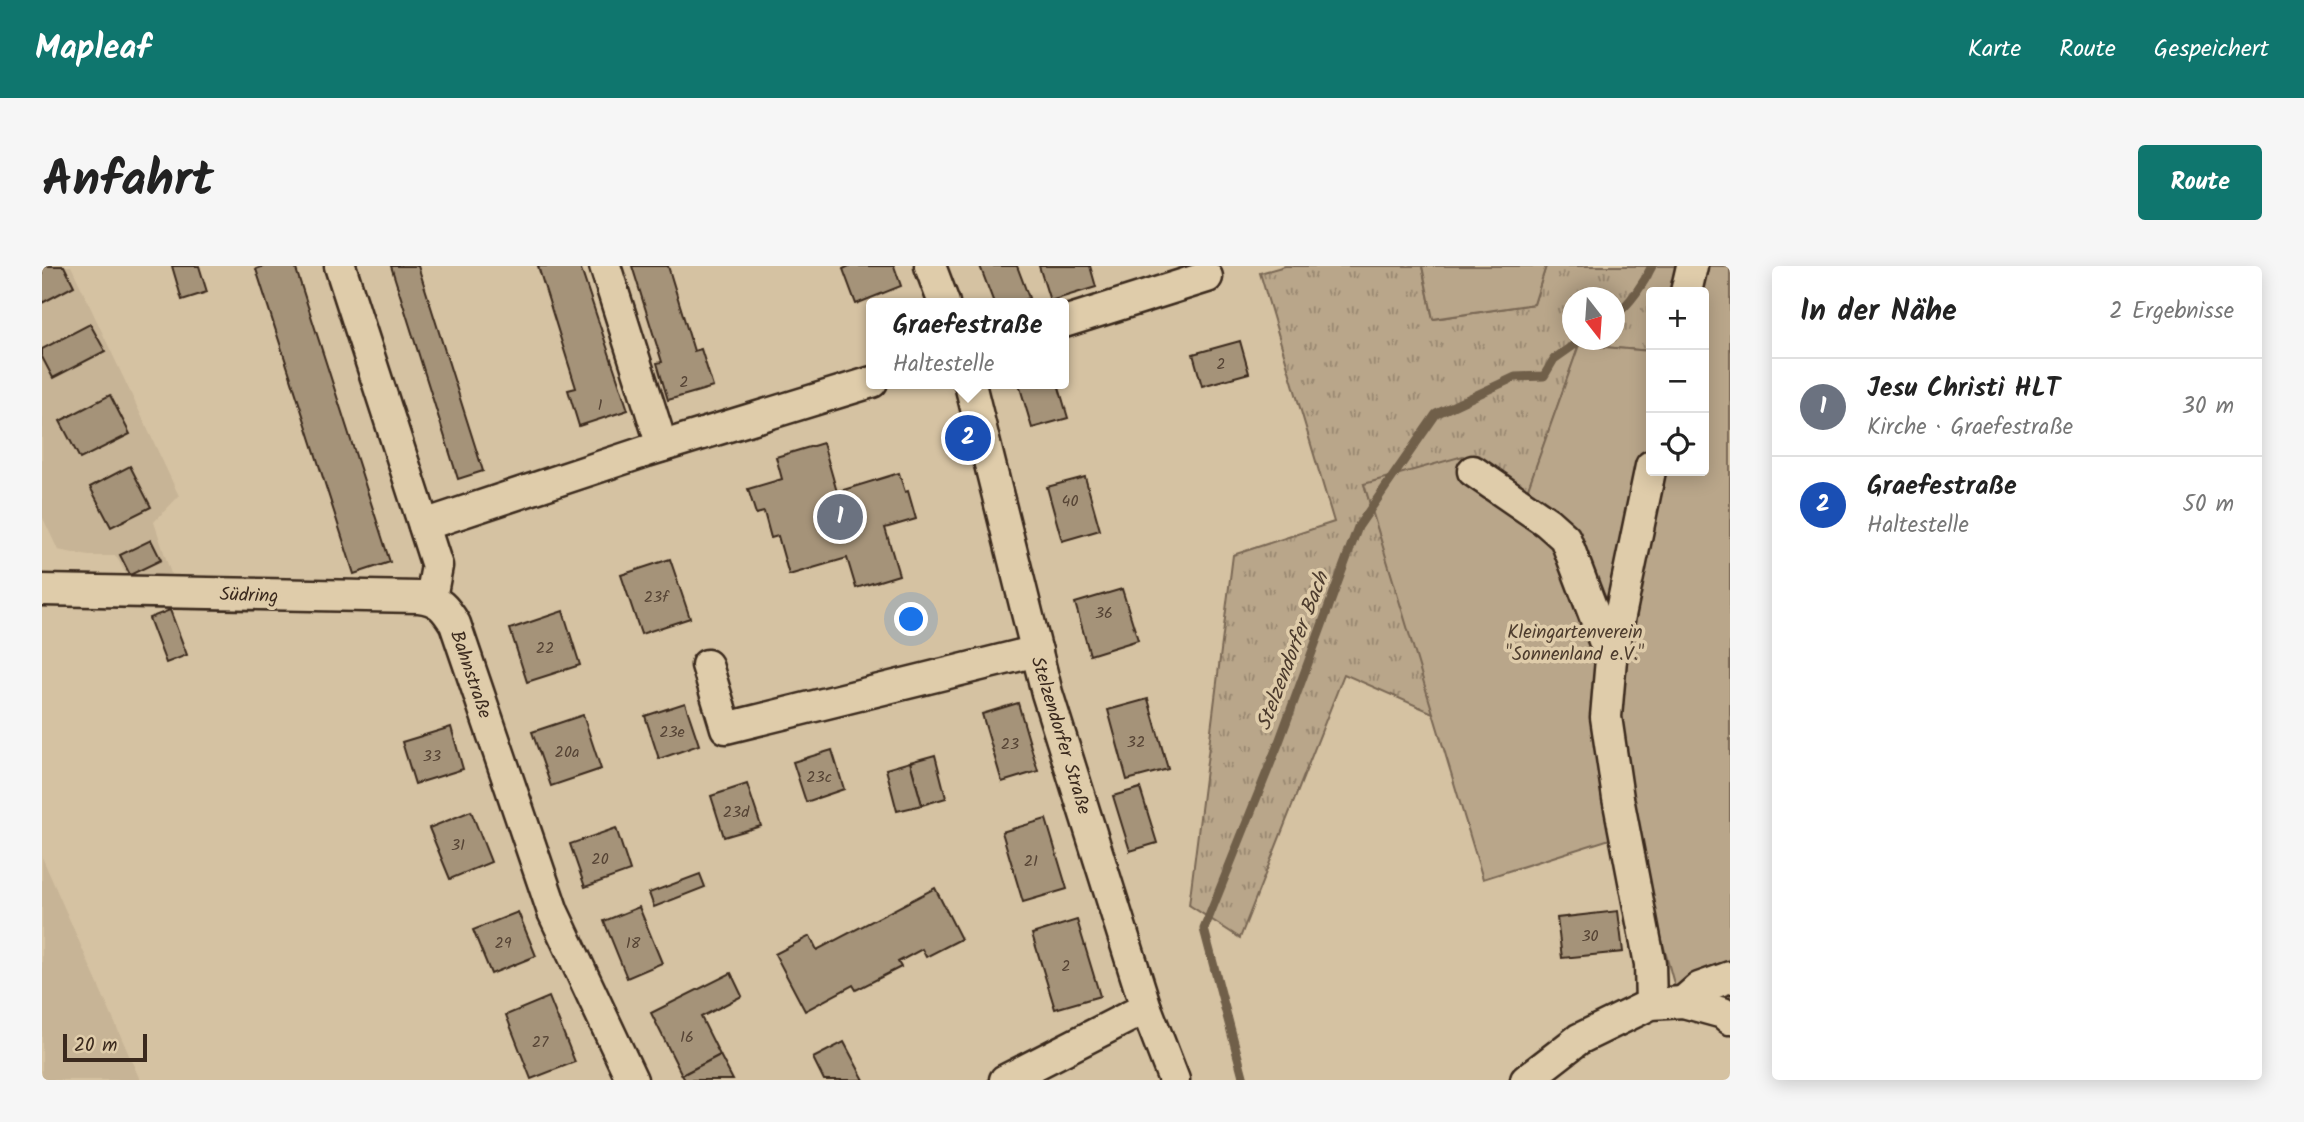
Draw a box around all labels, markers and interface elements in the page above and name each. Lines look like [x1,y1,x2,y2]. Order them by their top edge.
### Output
text: Mapleaf [35,23,151,76]
text: Karte [1968,30,2021,69]
text: Route [2059,30,2116,69]
text: Gespeichert [2154,30,2269,69]
text: Anfahrt [42,143,214,221]
button: Route [2138,145,2262,220]
north arrow [1562,287,1625,350]
map controls [1646,287,1709,476]
button: + [1646,287,1709,350]
text: In der Nähe [1800,288,1957,336]
text: 2 Ergebnisse [2109,294,2234,330]
popup [866,298,1069,389]
text: Graefestraße [893,305,1042,347]
text: Haltestelle [893,347,994,383]
button: − [1646,350,1709,413]
house number: 2 [1216,352,1226,377]
text: Jesu Christi HLT [1867,368,2060,410]
house number: 2 [679,370,689,395]
text: 1 [1820,389,1826,425]
text: 30 m [2182,389,2234,425]
house number: 1 [597,393,603,418]
text: Kirche · Graefestraße [1867,410,2073,446]
pin: 2 [945,412,991,464]
button: locate [1646,413,1709,476]
text: Graefestraße [1867,466,2017,508]
text: 2 [1816,487,1830,523]
text: 50 m [2183,487,2234,523]
house number: 40 [1062,489,1078,514]
pin: 1 [817,491,863,543]
text: Haltestelle [1867,508,1969,544]
water label: Stelzendorfer Bach [1248,566,1339,736]
street label: Südring [219,580,279,612]
house number: 23f [644,585,670,610]
house number: 36 [1095,601,1113,626]
your location [894,602,928,636]
park label: Kleingartenverein "Sonnenland e.V." [1506,618,1644,670]
street label: Bahnstraße [441,626,499,723]
house number: 22 [536,636,554,661]
street label: Stelzendorfer Straße [1022,653,1099,819]
house number: 23e [659,720,685,745]
house number: 32 [1127,730,1145,755]
house number: 23 [1001,732,1019,757]
house number: 20a [555,740,579,765]
house number: 33 [423,744,441,769]
house number: 23c [806,765,832,790]
house number: 23d [723,800,750,825]
house number: 31 [451,833,465,858]
house number: 20 [591,847,609,872]
house number: 21 [1024,849,1038,874]
house number: 30 [1581,924,1599,949]
house number: 29 [494,931,512,956]
house number: 18 [626,931,641,956]
house number: 2 [1061,954,1071,979]
house number: 16 [680,1025,694,1050]
house number: 27 [532,1030,549,1055]
scale bar [63,1031,147,1063]
text: 20 m [74,1031,117,1061]

